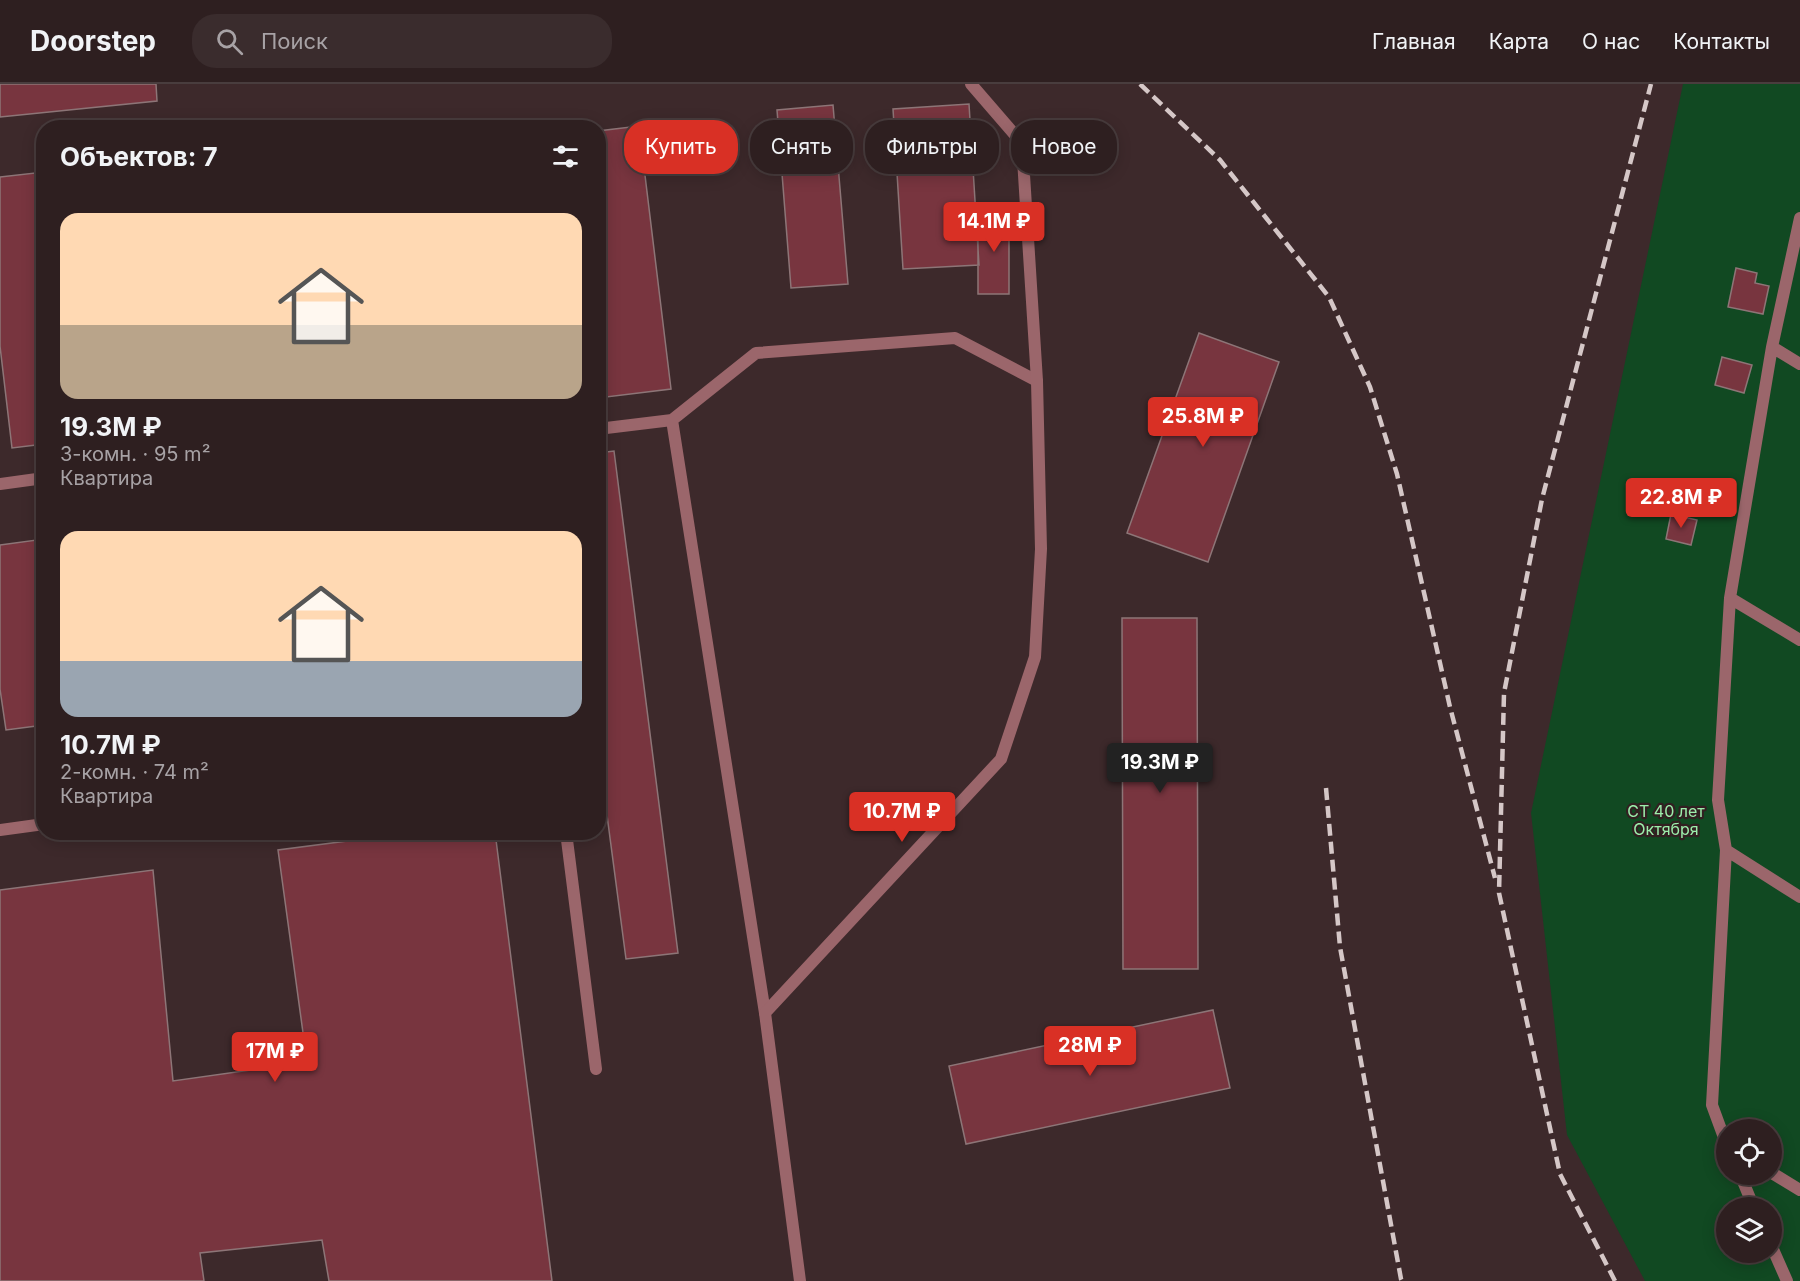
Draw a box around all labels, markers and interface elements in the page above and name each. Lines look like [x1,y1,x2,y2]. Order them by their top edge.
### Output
search box [192,14,612,68]
text: Doorstep [30,24,156,58]
icon: search [213,25,246,58]
text: Поиск [261,28,328,54]
text: Главная [1372,29,1456,54]
text: Карта [1489,29,1549,54]
text: О нас [1582,29,1640,54]
text: Контакты [1673,29,1770,54]
chip: Купить [624,120,738,174]
chip: Снять [750,120,853,174]
chip: Фильтры [865,120,999,174]
chip: Новое [1011,120,1117,174]
icon: filters [549,140,582,173]
text: Объектов: 7 [60,141,218,172]
pin: 14.1M ₽ [939,202,1049,253]
text: 14.1M ₽ [957,209,1031,233]
icon: home [267,252,375,360]
pin: 25.8M ₽ [1148,397,1258,448]
text: 25.8M ₽ [1162,404,1244,428]
text: 19.3M ₽ [60,411,162,442]
text: 3-комн. · 95 m² [60,442,210,466]
text: Квартира [60,466,153,490]
pin: 22.8M ₽ [1626,478,1736,529]
text: 22.8M ₽ [1640,485,1722,509]
icon: home [267,570,375,678]
text: 10.7M ₽ [60,729,161,760]
pin: 19.3M ₽ [1105,743,1215,794]
text: 19.3M ₽ [1121,750,1199,774]
text: 2-комн. · 74 m² [60,760,209,784]
text: Квартира [60,784,153,808]
pin: 10.7M ₽ [847,792,957,843]
text: 10.7M ₽ [863,799,941,823]
park label: СТ 40 лет Октября [1627,801,1705,839]
pin: 28M ₽ [1048,1026,1132,1077]
pin: 17M ₽ [233,1032,317,1083]
text: 28M ₽ [1058,1033,1122,1057]
text: 17M ₽ [246,1039,304,1063]
map controls [1716,1119,1782,1263]
button: locate [1716,1119,1782,1185]
button: layers [1716,1197,1782,1263]

